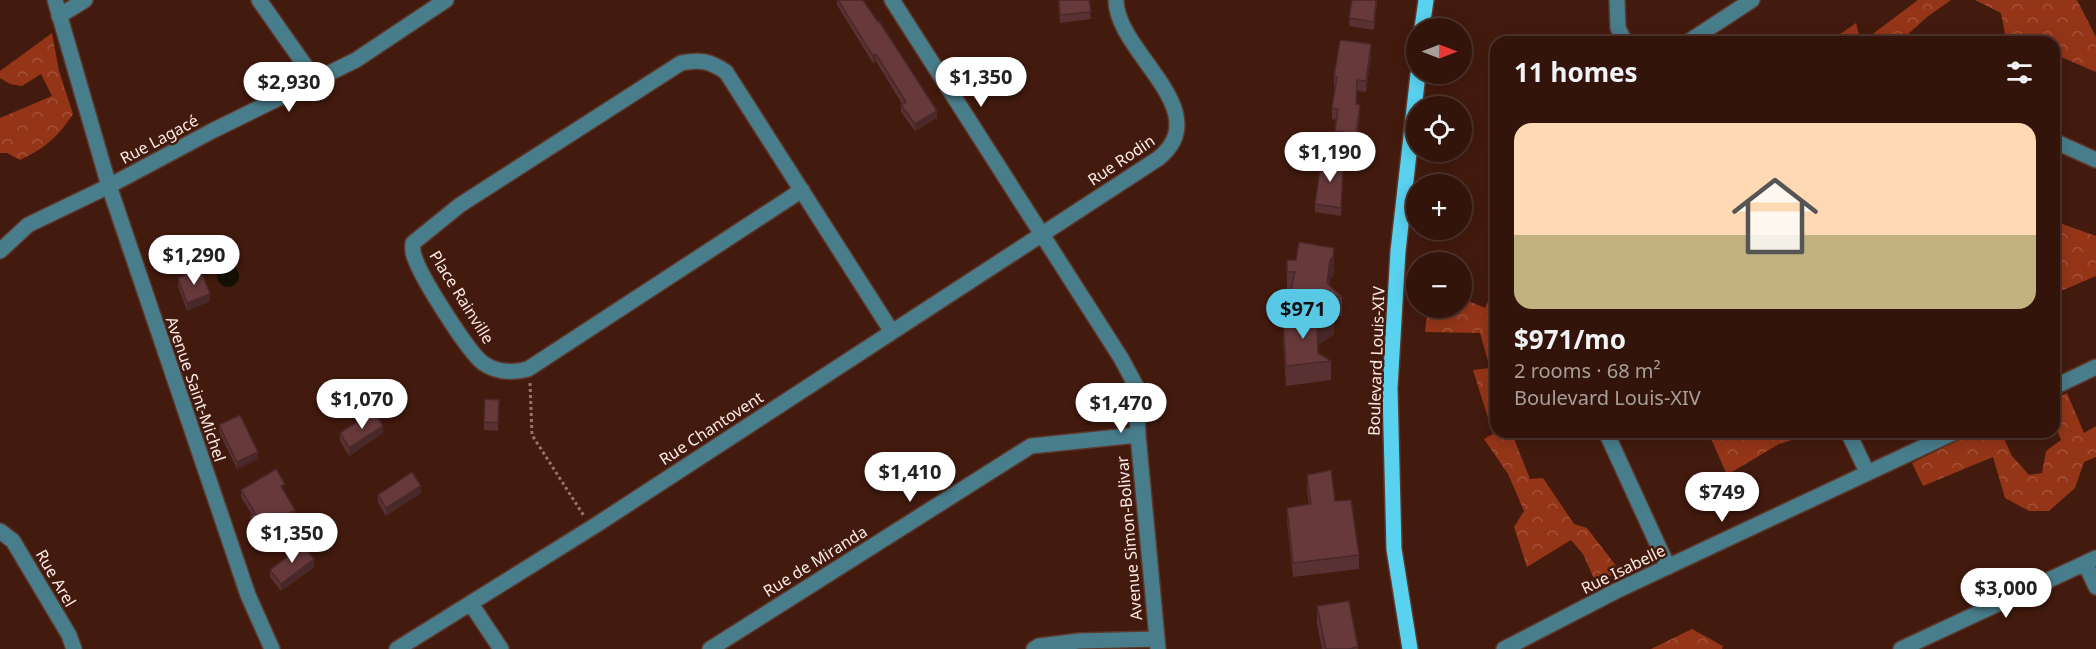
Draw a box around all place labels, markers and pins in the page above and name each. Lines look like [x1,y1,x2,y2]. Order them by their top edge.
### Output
pin: $1,350 [932,57,1030,108]
pin: $2,930 [240,62,338,113]
pin: $1,190 [1281,132,1379,183]
pin: $1,290 [145,235,243,286]
pin: $971 [1267,289,1339,340]
pin: $1,070 [313,379,411,430]
pin: $1,470 [1072,383,1170,434]
pin: $1,410 [861,452,959,503]
pin: $749 [1686,472,1758,523]
pin: $1,350 [243,513,341,564]
pin: $3,000 [1957,568,2055,619]

